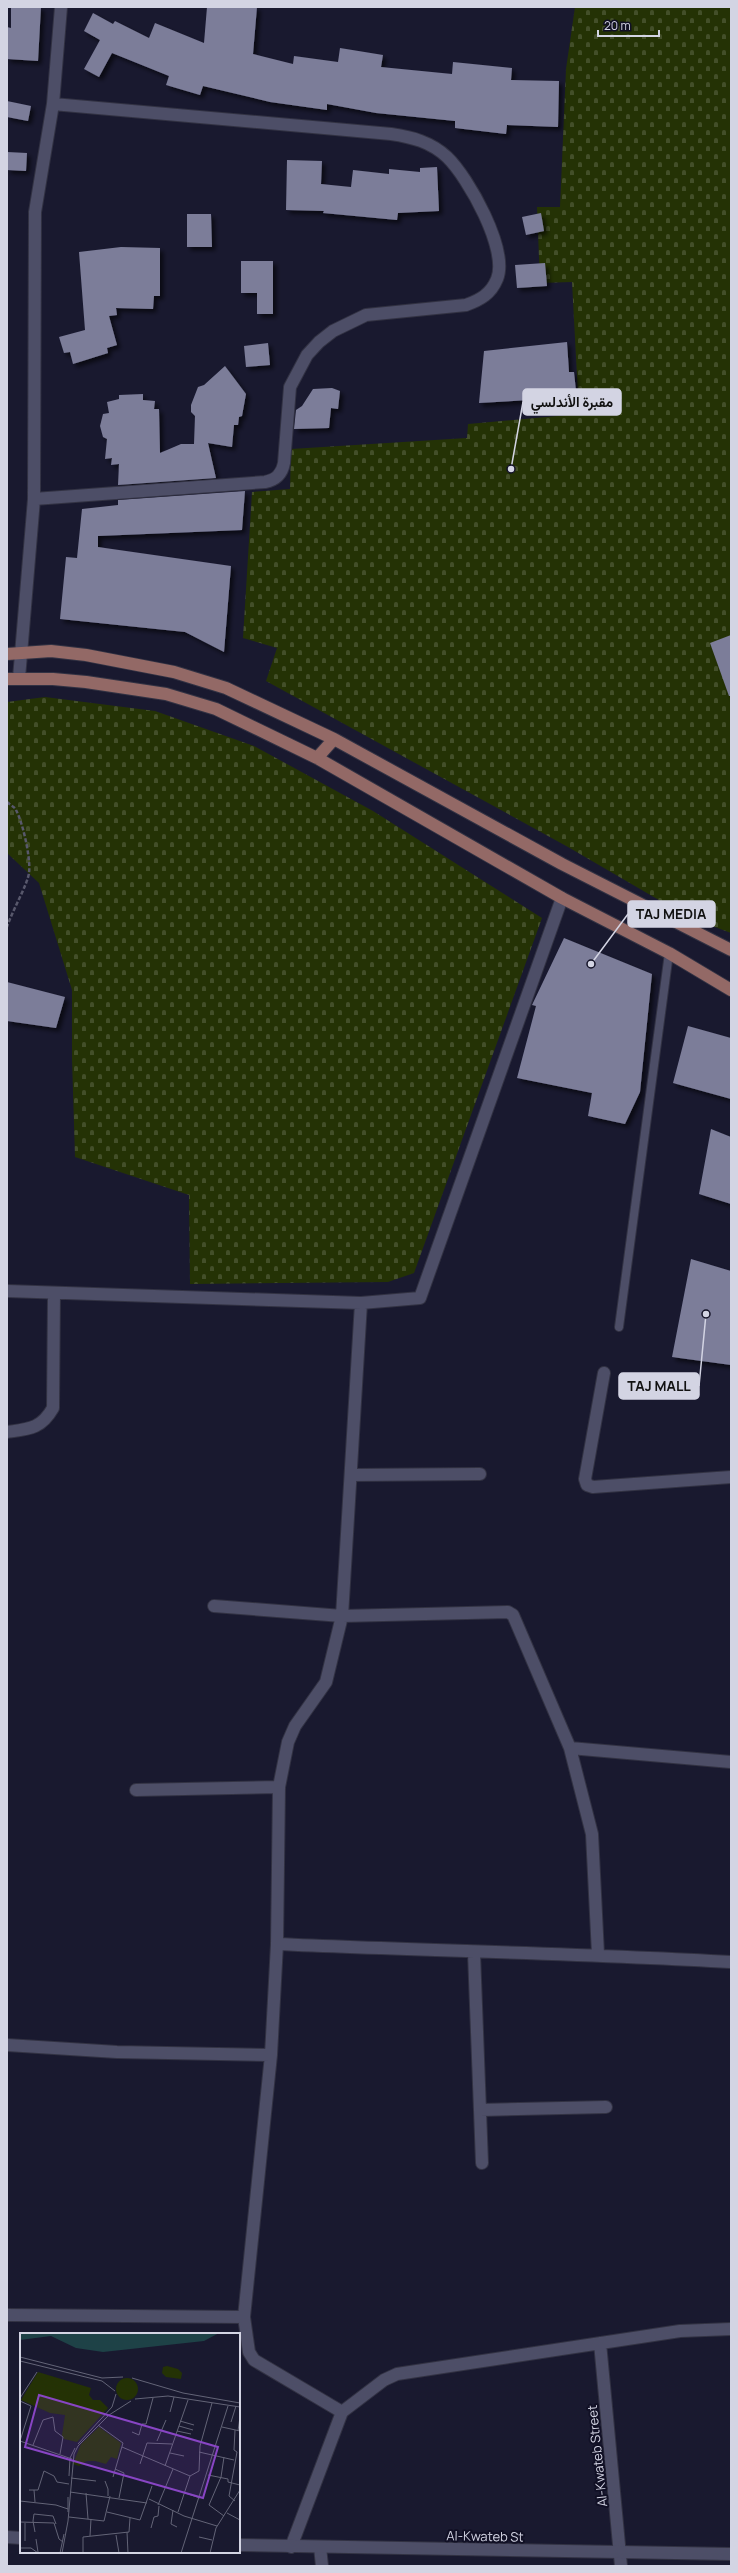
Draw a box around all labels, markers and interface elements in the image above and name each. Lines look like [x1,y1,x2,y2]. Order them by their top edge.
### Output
scale bar [598,12,659,38]
text: 20 m [604,17,631,34]
callout: مقبرة الأندلسي [523,389,621,415]
text: مقبرة الأندلسي [531,392,614,414]
callout: TAJ MEDIA [628,901,715,927]
text: TAJ MEDIA [636,904,707,923]
callout: TAJ MALL [619,1373,699,1399]
text: TAJ MALL [627,1376,691,1395]
inset map [20,2333,240,2553]
street label: Al-Kwateb Street [583,2404,611,2508]
street label: Al-Kwateb St [446,2526,524,2546]

